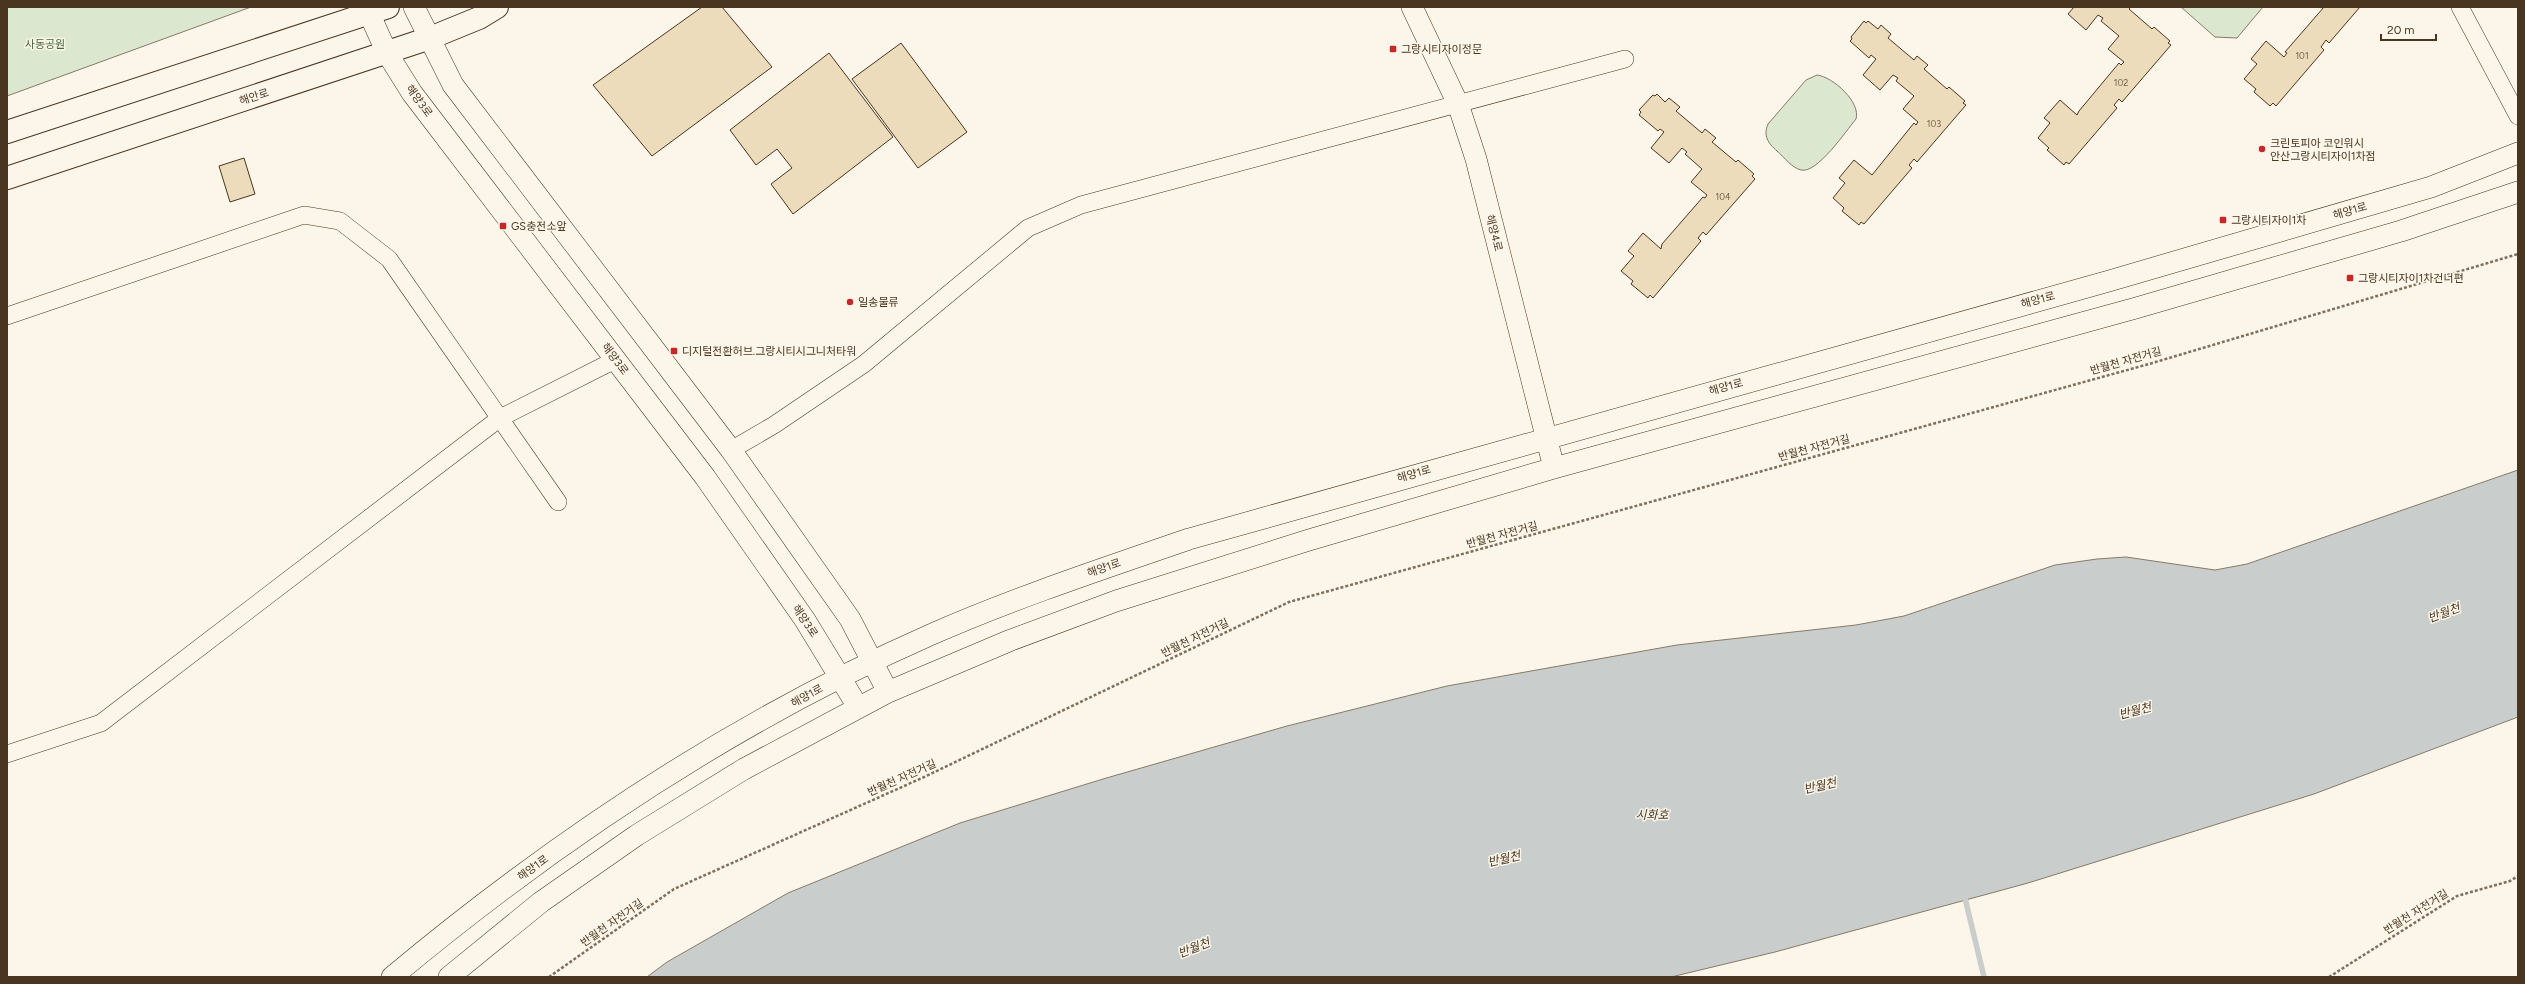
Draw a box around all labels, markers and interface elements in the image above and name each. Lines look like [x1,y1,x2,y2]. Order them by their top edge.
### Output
scale bar [2381,16,2436,42]
text: 20 m [2387,23,2415,37]
park label: 사동공원 [25,38,65,51]
place label: 그랑시티자이정문 [1401,43,1482,56]
marker: 그랑시티자이정문 [1388,44,1398,54]
house number: 101 [2295,50,2309,61]
house number: 102 [2114,77,2128,88]
street label: 해양3로 [403,82,435,120]
street label: 해안로 [238,86,270,108]
house number: 103 [1927,118,1941,129]
place label: 크린토피아 코인워시 안산그랑시티자이1차점 [2270,137,2376,163]
marker: 크린토피아 코인워시 안산그랑시티자이1차점 [2257,144,2267,154]
house number: 104 [1715,191,1731,202]
street label: 해양1로 [2331,200,2369,222]
street label: 해양4로 [1483,213,1505,253]
place label: 그랑시티자이1차 [2231,214,2306,227]
marker: 그랑시티자이1차 [2218,215,2228,225]
place label: GS충전소앞 [511,220,567,233]
marker: GS충전소앞 [498,221,508,231]
place label: 그랑시티자이1차건너편 [2358,272,2464,285]
marker: 그랑시티자이1차건너편 [2345,273,2355,283]
street label: 해양1로 [2019,289,2057,311]
place label: 일송물류 [858,296,898,309]
marker: 일송물류 [845,297,855,307]
street label: 해양3로 [599,341,631,377]
place label: 디지털전환허브.그랑시티시그니처타워 [682,345,856,358]
street label: 반월천 자전거길 [2089,345,2163,377]
marker: 디지털전환허브.그랑시티시그니처타워 [669,346,679,356]
street label: 해양1로 [1707,376,1745,398]
street label: 반월천 자전거길 [1777,432,1851,464]
street label: 해양1로 [1395,463,1433,485]
street label: 반월천 자전거길 [1465,519,1539,551]
street label: 해양1로 [1085,556,1123,580]
water label: 반월천 [2426,600,2464,625]
street label: 해양3로 [789,602,821,640]
street label: 반월천 자전거길 [1159,616,1231,660]
street label: 해양1로 [789,682,825,710]
water label: 반월천 [2117,700,2155,722]
street label: 반월천 자전거길 [866,757,938,799]
water label: 반월천 [1802,775,1840,797]
water label: 시화호 [1635,808,1670,822]
water label: 반월천 [1486,848,1524,870]
street label: 해양1로 [515,852,551,884]
street label: 반월천 자전거길 [2381,887,2451,937]
street label: 반월천 자전거길 [578,897,646,949]
water label: 반월천 [1176,935,1214,960]

